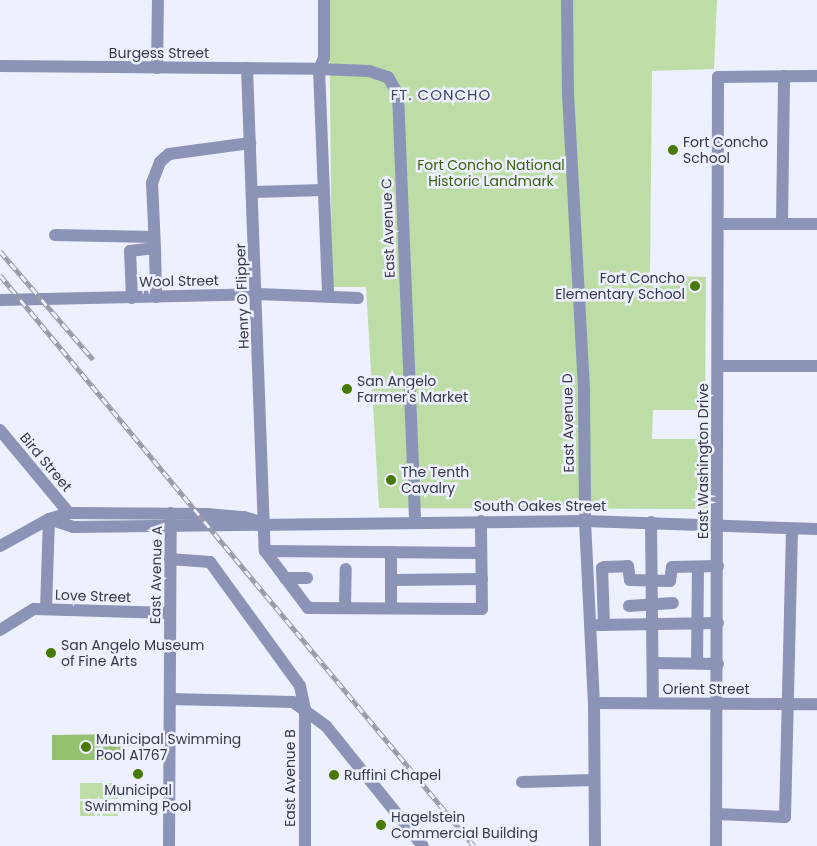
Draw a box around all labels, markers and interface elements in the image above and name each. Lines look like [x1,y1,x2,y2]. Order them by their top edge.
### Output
street label: Burgess Street [109,45,209,61]
district label: FT. CONCHO [390,86,492,104]
place label: Fort Concho School [683,134,768,166]
marker: Fort Concho School [667,144,679,156]
park label: Fort Concho National Historic Landmark [417,157,565,190]
street label: East Avenue C [378,178,398,278]
street label: Henry O Flipper [232,243,252,349]
place label: Fort Concho Elementary School [555,270,685,302]
street label: Wool Street [139,272,219,290]
marker: Fort Concho Elementary School [689,280,701,292]
place label: San Angelo Farmer's Market [357,373,468,406]
street label: East Avenue D [559,373,577,473]
marker: San Angelo Farmer's Market [341,383,353,395]
street label: East Washington Drive [695,383,711,539]
street label: Bird Street [17,429,75,495]
place label: The Tenth Cavalry [401,464,469,497]
marker: The Tenth Cavalry [385,474,397,486]
street label: South Oakes Street [474,498,606,514]
street label: East Avenue A [147,526,165,624]
street label: Love Street [55,586,131,606]
place label: San Angelo Museum of Fine Arts [61,637,204,670]
marker: San Angelo Museum of Fine Arts [45,647,57,659]
street label: Orient Street [662,681,750,697]
street label: East Avenue B [282,729,298,827]
place label: Municipal Swimming Pool A1767 [96,731,241,764]
marker: Municipal Swimming Pool A1767 [80,741,92,753]
place label: Ruffini Chapel [344,767,441,783]
marker: Municipal Swimming Pool [132,768,144,780]
marker: Ruffini Chapel [328,769,340,781]
place label: Municipal Swimming Pool [84,782,192,814]
place label: Hagelstein Commercial Building [391,809,538,842]
marker: Hagelstein Commercial Building [375,819,387,831]

